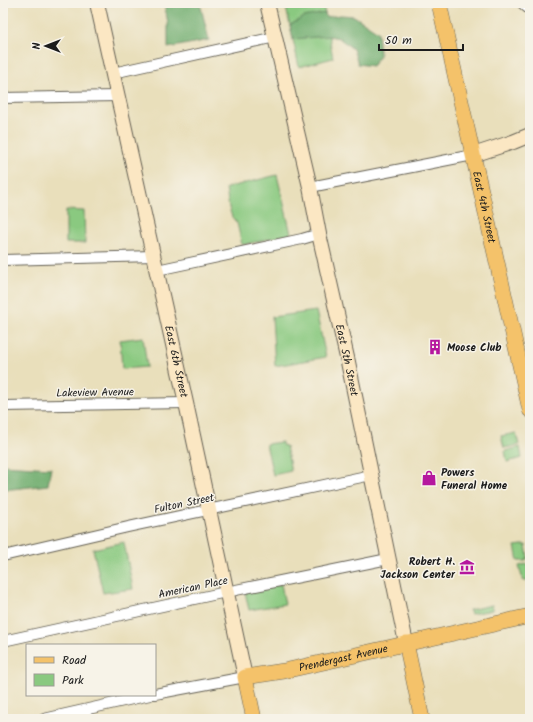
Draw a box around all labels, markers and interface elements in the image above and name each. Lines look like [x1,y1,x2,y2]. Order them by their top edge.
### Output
north arrow [26,26,66,66]
scale bar [379,26,463,52]
text: 50 m [385,31,412,50]
text: N [28,42,46,49]
street label: East 4th Street [467,169,501,246]
street label: East 5th Street [330,322,363,399]
street label: East 6th Street [159,324,193,400]
building icon: Moose Club [426,338,444,356]
place label: Moose Club [447,339,501,357]
street label: Lakeview Avenue [56,383,134,403]
place label: Powers Funeral Home [441,464,508,495]
shop icon: Powers Funeral Home [420,469,438,487]
street label: Fulton Street [152,489,217,519]
place label: Robert H. Jackson Center [380,553,456,584]
museum icon: Robert H. Jackson Center [458,558,476,576]
street label: American Place [157,572,230,604]
street label: Prendergast Avenue [297,640,390,677]
legend [26,644,156,696]
text: Road [62,651,87,670]
text: Park [62,671,84,690]

